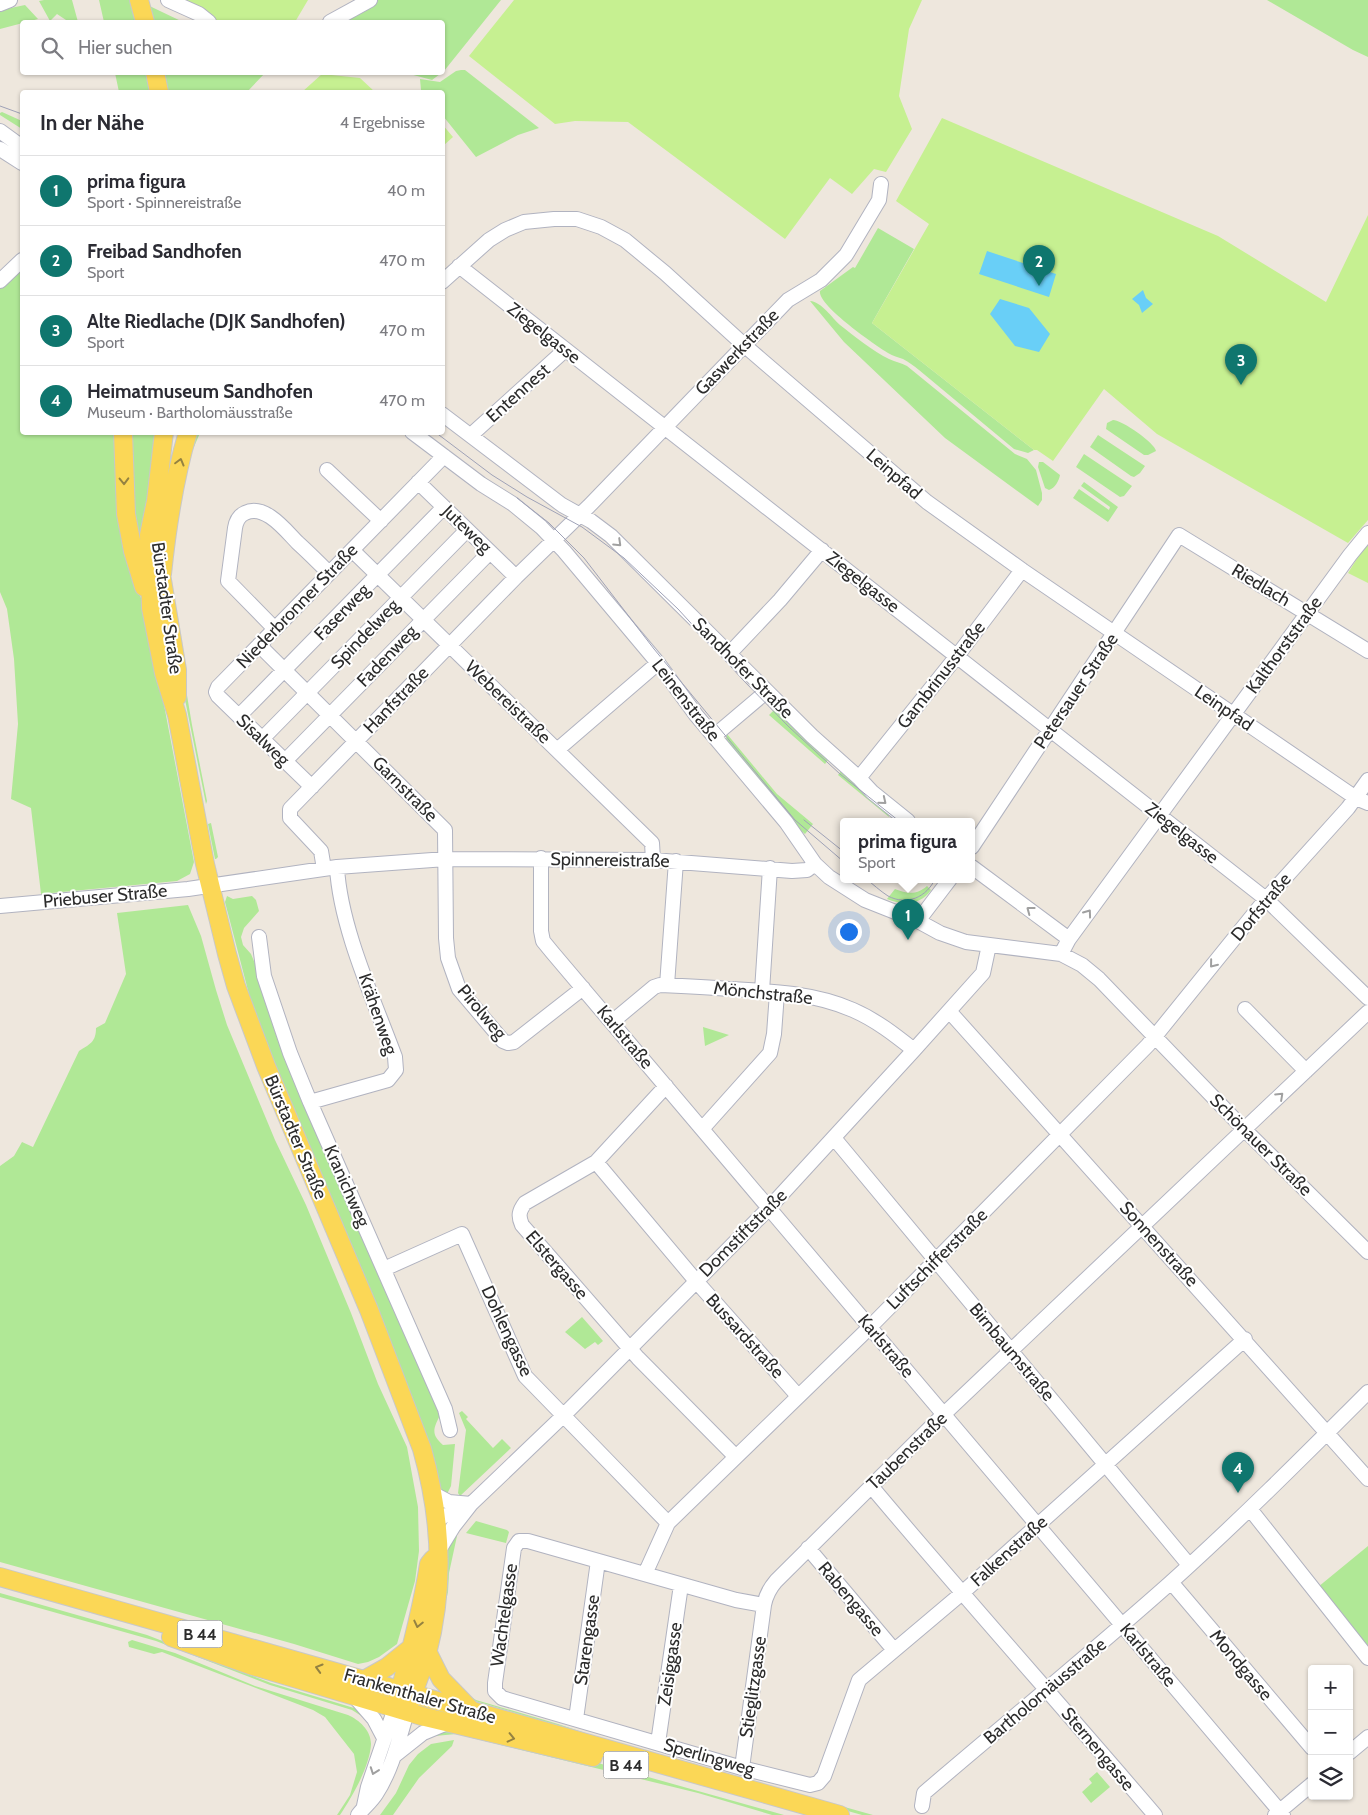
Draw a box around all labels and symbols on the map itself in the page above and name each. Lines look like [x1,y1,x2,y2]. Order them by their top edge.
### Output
pin: 2 [1023,245,1055,286]
street label: Ziegelgasse [503,298,585,368]
street label: Gaswerkstraße [690,304,784,400]
pin: 3 [1225,344,1257,385]
street label: Entennest [482,359,554,427]
street label: Leinpfad [862,444,926,504]
one-way arrow [174,459,184,467]
one-way arrow [119,478,129,485]
street label: Juteweg [437,499,497,559]
one-way arrow [613,537,622,546]
street label: Niederbronner Straße [232,539,362,673]
street label: Bürstadter Straße [147,541,187,675]
street label: Ziegelgasse [822,547,904,617]
street label: Riedlach [1228,559,1294,611]
street label: Faserweg [310,578,375,645]
street label: Kalthorststraße [1241,592,1327,698]
street label: Spindelweg [326,594,404,674]
street label: Sandhofer Straße [688,613,798,723]
street label: Gambrinusstraße [892,617,990,733]
street label: Fadenweg [352,620,422,691]
street label: Petersauer Straße [1029,629,1123,753]
street label: Leinenstraße [647,654,725,746]
street label: Webereistraße [461,656,555,748]
street label: Hanfstraße [359,662,433,738]
street label: Leinpfad [1190,680,1258,736]
street label: Sisalweg [232,709,295,771]
street label: Garnstraße [368,752,442,826]
one-way arrow [877,795,886,803]
street label: Ziegelgasse [1141,798,1223,868]
street label: Spinnereistraße [550,848,670,872]
street label: Dorfstraße [1226,869,1296,945]
street label: Priebuser Straße [42,880,168,912]
pin: 1 [892,899,924,940]
one-way arrow [1027,907,1036,915]
one-way arrow [1082,909,1091,919]
your location [836,919,862,945]
one-way arrow [1211,958,1219,967]
street label: Krähenweg [354,971,402,1058]
street label: Mönchstraße [712,977,814,1009]
street label: Pirolweg [453,980,512,1045]
street label: Karlstraße [592,1001,658,1073]
street label: Bürstadter Straße [260,1072,332,1202]
street label: Schönauer Straße [1205,1089,1317,1201]
one-way arrow [1274,1093,1283,1102]
street label: Kranichweg [319,1142,375,1231]
street label: Domstiftstraße [694,1184,792,1282]
street label: Sonnenstraße [1115,1197,1203,1291]
street label: Luftschifferstraße [882,1204,992,1314]
street label: Elstergasse [521,1226,593,1304]
street label: Dohlengasse [476,1282,538,1380]
street label: Bussardstraße [701,1289,789,1383]
street label: Birnbaumstraße [965,1298,1059,1406]
street label: Karlstraße [853,1310,919,1382]
street label: Taubenstraße [862,1407,952,1495]
pin: 4 [1222,1452,1254,1493]
street label: Falkenstraße [966,1511,1052,1591]
street label: Rabengasse [814,1557,888,1641]
street label: Wachtelgasse [486,1562,522,1668]
street label: Starengasse [570,1593,604,1687]
street label: Karlstraße [1115,1619,1181,1691]
road number: B 44 [178,1620,222,1648]
one-way arrow [413,1620,424,1629]
street label: Zeisiggasse [653,1621,687,1707]
street label: Mondgasse [1205,1625,1277,1705]
street label: Bartholomäusstraße [979,1633,1111,1749]
street label: Stieglitzgasse [735,1635,771,1739]
one-way arrow [316,1663,324,1673]
street label: Frankenthaler Straße [341,1664,499,1728]
street label: Sternengasse [1057,1703,1139,1795]
one-way arrow [507,1732,516,1743]
street label: Sperlingweg [661,1734,758,1781]
road number: B 44 [604,1752,648,1778]
one-way arrow [370,1766,380,1775]

